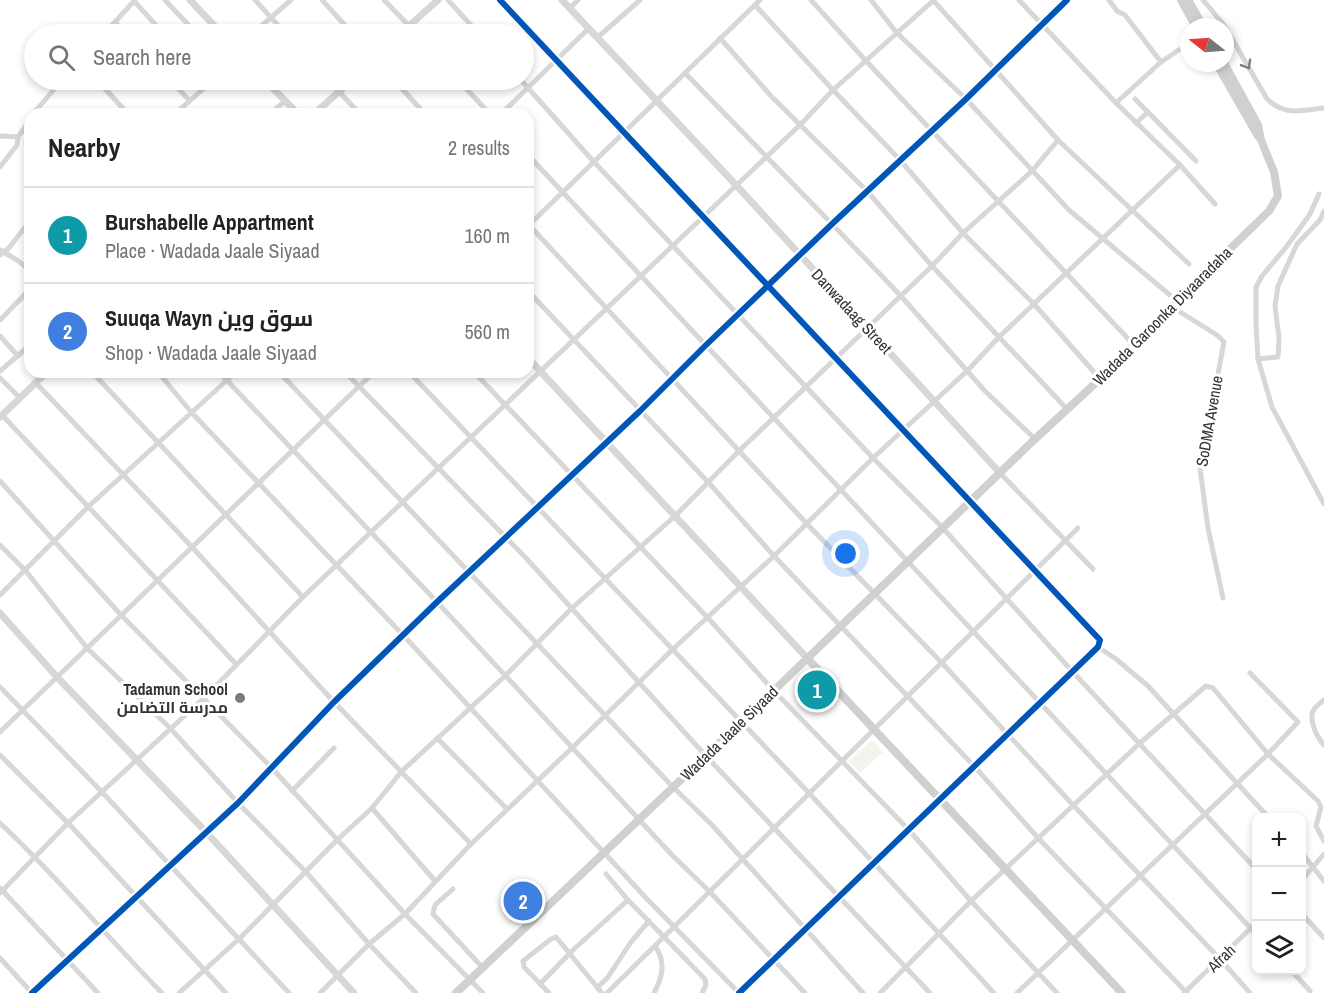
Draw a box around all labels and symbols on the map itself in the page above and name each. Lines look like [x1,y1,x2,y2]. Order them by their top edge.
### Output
north arrow [1180,18,1234,72]
one-way arrow [1240,59,1252,69]
street label: Wadada Garoonka Diyaaradaha [1088,241,1237,390]
street label: Danwadaag Street [807,264,897,358]
street label: SoDMA Avenue [1190,374,1228,468]
your location [831,539,860,568]
pin: 1 [798,668,836,712]
place label: Tadamun School مدرسة التضامن [117,678,228,718]
street label: Wadada Jaale Siyaad [675,681,783,785]
marker: Tadamun School مدرسة التضامن [233,691,247,705]
pin: 2 [504,878,542,924]
street label: Afrah [1201,939,1240,978]

